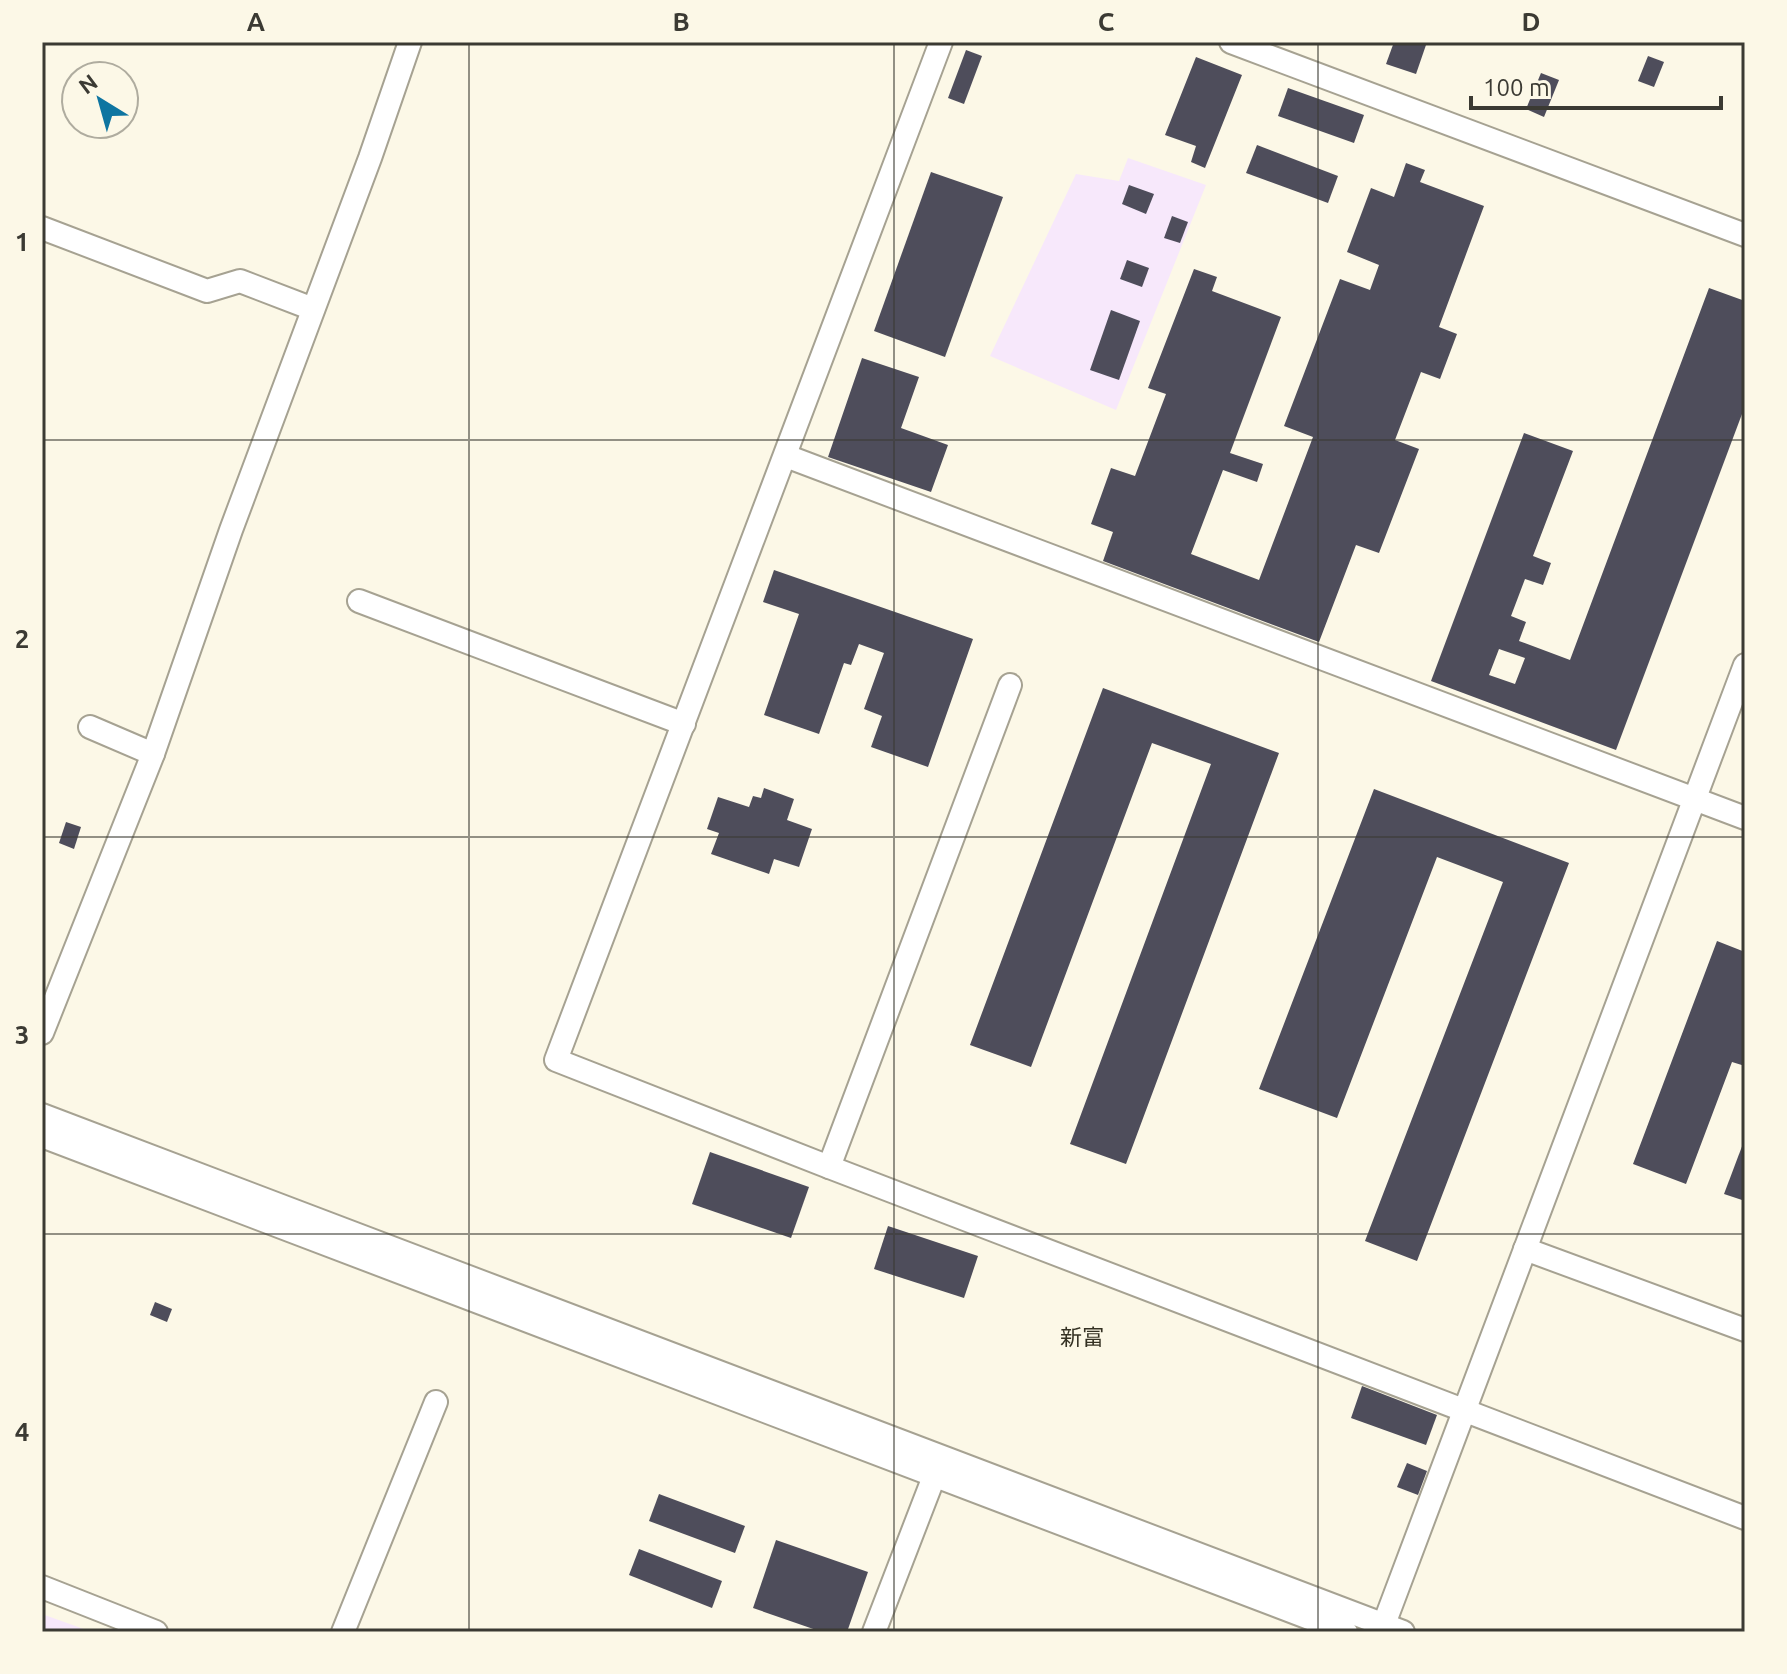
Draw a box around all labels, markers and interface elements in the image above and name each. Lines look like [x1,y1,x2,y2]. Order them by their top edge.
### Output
text: A [247,7,266,36]
text: B [672,7,690,36]
text: C [1098,7,1115,36]
text: D [1522,7,1540,36]
north arrow [60,60,140,140]
scale bar [1471,60,1721,110]
text: N [74,69,102,99]
text: 100 m [1483,74,1550,101]
text: 1 [15,227,29,256]
text: 2 [15,624,29,653]
text: 3 [15,1020,29,1049]
district label: 新富 [1060,1324,1104,1349]
text: 4 [15,1417,29,1446]

